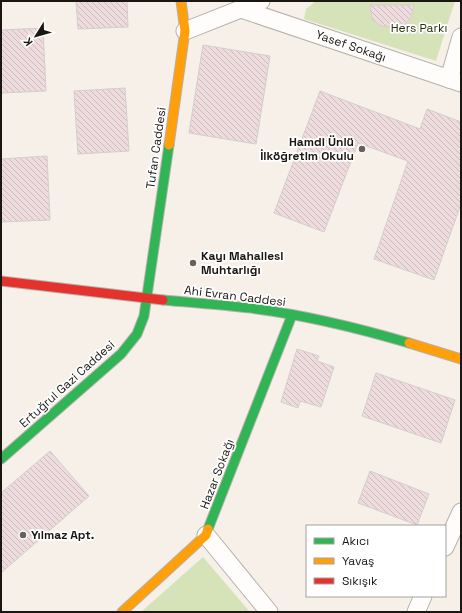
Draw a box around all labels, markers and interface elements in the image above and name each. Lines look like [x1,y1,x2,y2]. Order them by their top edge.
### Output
north arrow [16,16,56,56]
park label: Hers Parkı [391,20,447,36]
street label: Yasef Sokağı [314,27,388,65]
text: K [20,35,36,49]
street label: Tufan Caddesi [142,106,170,190]
place label: Hamdi Ünlü İlköğretim Okulu [260,134,354,164]
marker: Hamdi Ünlü İlköğretim Okulu [357,144,367,154]
place label: Kayı Mahallesi Muhtarlığı [201,248,284,278]
marker: Kayı Mahallesi Muhtarlığı [188,258,198,268]
street label: Ahi Evran Caddesi [183,282,287,310]
street label: Ertuğrul Gazi Caddesi [16,337,118,431]
street label: Hazar Sokağı [196,437,238,511]
legend [306,525,446,597]
place label: Yılmaz Apt. [31,527,94,543]
marker: Yılmaz Apt. [18,530,28,540]
text: Akıcı [342,533,369,549]
text: Yavaş [342,553,374,569]
text: Sıkışık [342,573,378,589]

